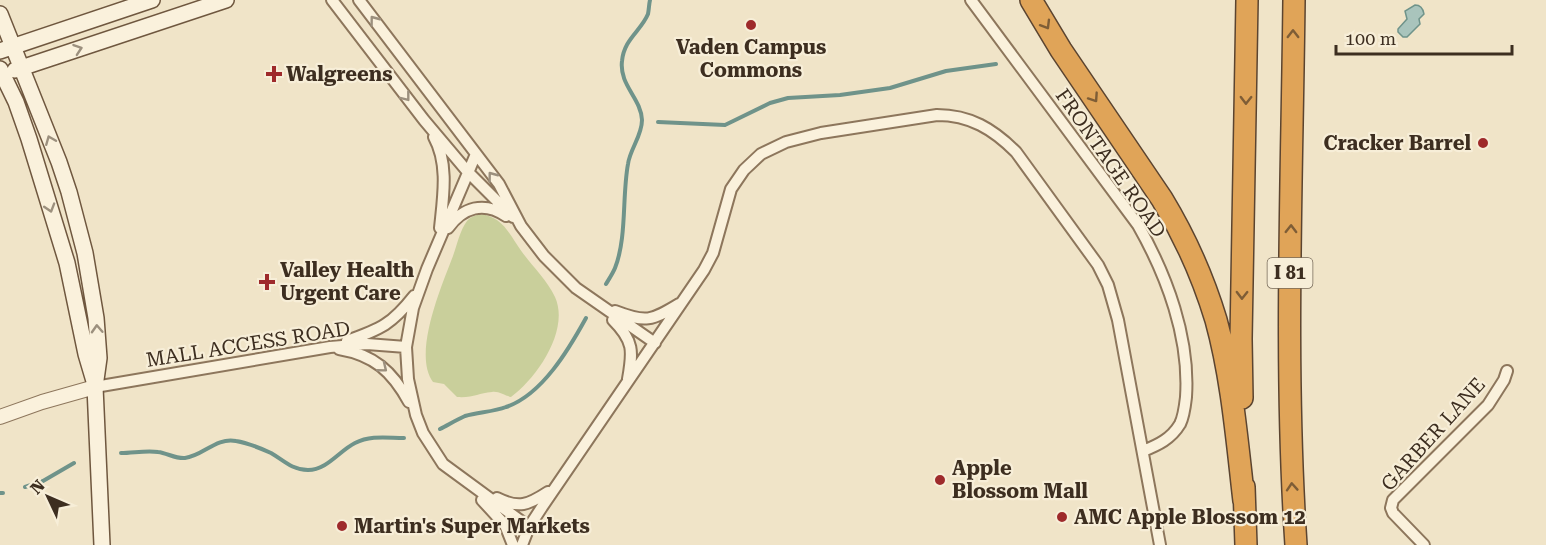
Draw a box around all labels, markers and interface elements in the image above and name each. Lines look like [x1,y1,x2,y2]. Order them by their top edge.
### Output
one-way arrow [371,16,382,27]
marker: Vaden Campus Commons [744,18,758,32]
scale bar [1336,18,1512,56]
one-way arrow [1038,19,1050,29]
text: 100 m [1345,28,1396,49]
one-way arrow [1287,29,1299,38]
place label: Vaden Campus Commons [676,35,826,82]
one-way arrow [72,44,83,57]
place label: Walgreens [286,62,393,86]
marker: Walgreens [267,67,281,81]
street label: FRONTAGE ROAD [1051,84,1171,242]
one-way arrow [398,90,409,101]
one-way arrow [1087,91,1098,102]
one-way arrow [1240,96,1253,105]
place label: Cracker Barrel [1323,131,1471,155]
one-way arrow [45,135,57,146]
marker: Cracker Barrel [1476,136,1490,150]
one-way arrow [489,171,500,182]
one-way arrow [43,202,55,213]
one-way arrow [1285,224,1297,233]
place label: Valley Health Urgent Care [280,258,415,305]
road number: I 81 [1268,258,1312,288]
marker: Valley Health Urgent Care [258,273,276,291]
one-way arrow [1236,291,1248,300]
street label: MALL ACCESS ROAD [144,316,352,372]
one-way arrow [91,324,104,333]
one-way arrow [376,360,387,371]
street label: GARBER LANE [1376,372,1490,496]
place label: Apple Blossom Mall [952,456,1088,503]
north arrow [18,467,78,527]
marker: Apple Blossom Mall [933,473,947,487]
text: N [26,476,49,498]
one-way arrow [1286,482,1299,491]
place label: AMC Apple Blossom 12 [1074,505,1306,529]
marker: AMC Apple Blossom 12 [1055,510,1069,524]
place label: Martin's Super Markets [354,514,590,538]
marker: Martin's Super Markets [335,519,349,533]

